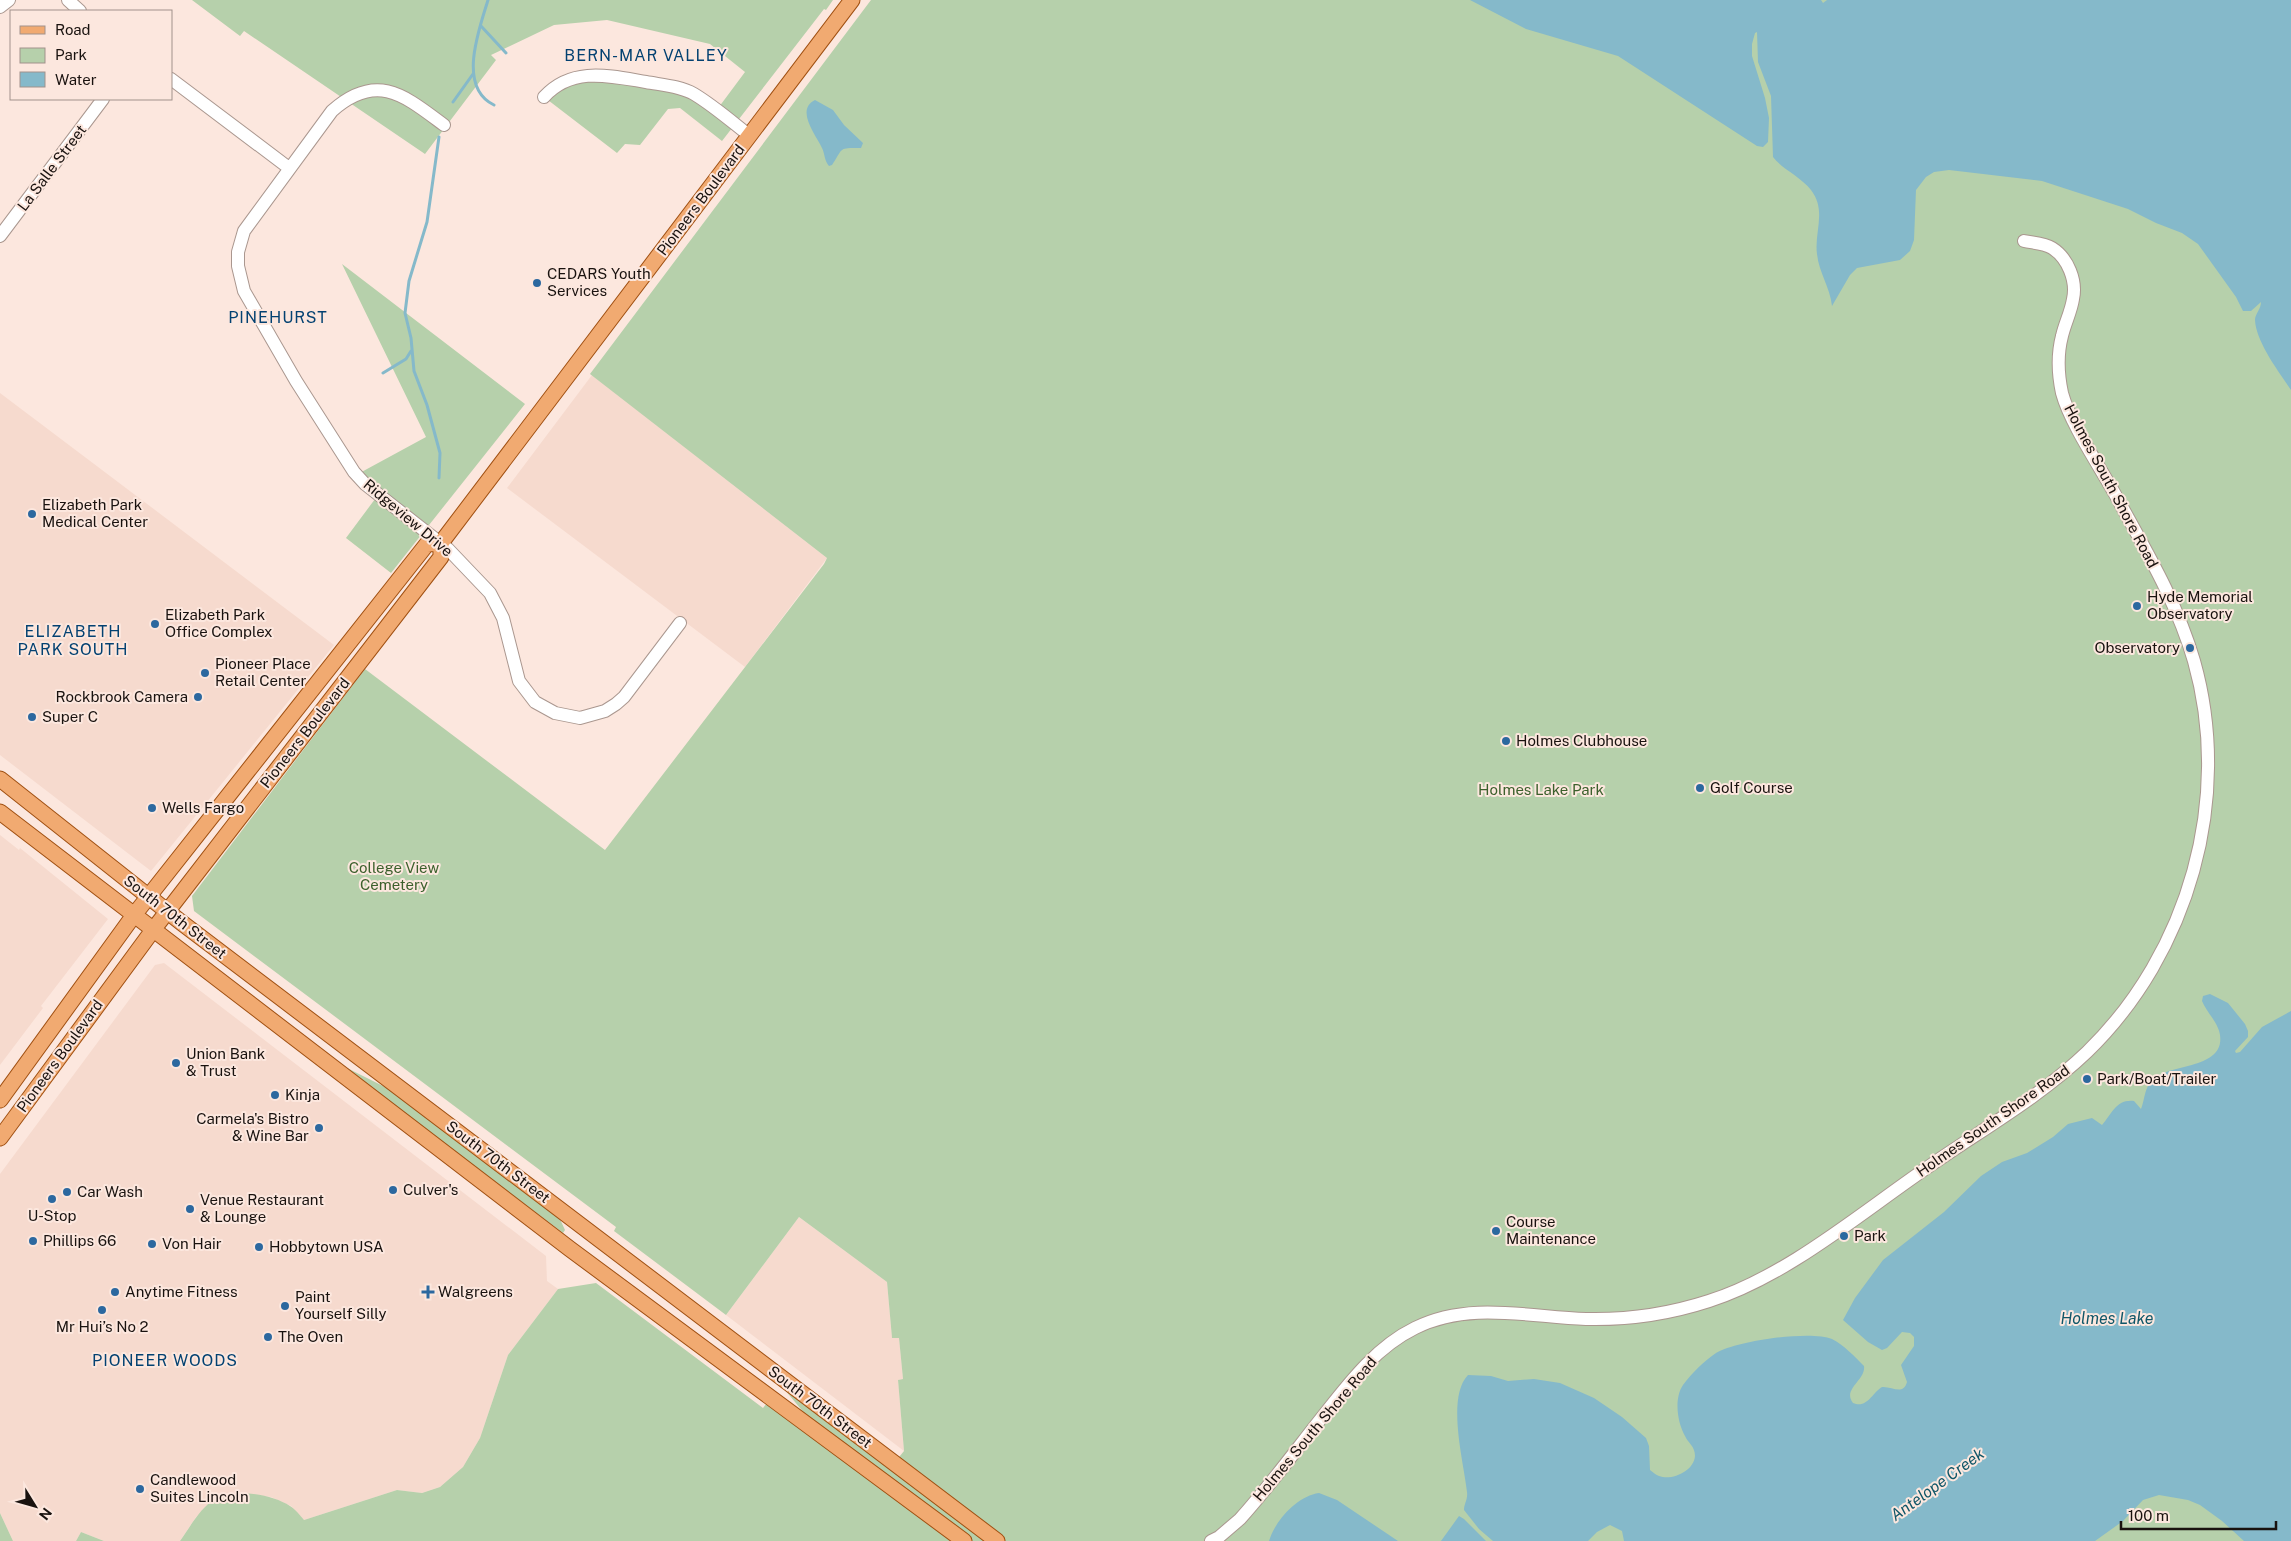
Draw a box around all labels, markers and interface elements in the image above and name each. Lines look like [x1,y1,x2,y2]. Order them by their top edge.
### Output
legend [10,10,172,100]
text: Road [55,21,91,38]
text: Park [55,46,87,63]
district label: BERN-MAR VALLEY [564,46,728,65]
text: Water [55,71,97,88]
street label: La Salle Street [14,121,89,214]
street label: Pioneers Boulevard [653,141,748,259]
place label: CEDARS Youth Services [547,265,651,299]
marker: CEDARS Youth Services [531,277,543,289]
district label: PINEHURST [228,308,328,327]
street label: Holmes South Shore Road [2061,401,2162,570]
street label: Ridgeview Drive [360,475,456,560]
place label: Elizabeth Park Medical Center [42,496,148,530]
marker: Elizabeth Park Medical Center [26,508,38,520]
place label: Hyde Memorial Observatory [2147,588,2253,622]
marker: Hyde Memorial Observatory [2131,600,2143,612]
place label: Elizabeth Park Office Complex [165,606,273,640]
marker: Elizabeth Park Office Complex [149,618,161,630]
district label: ELIZABETH PARK SOUTH [17,622,129,659]
place label: Observatory [2094,639,2180,656]
marker: Observatory [2184,642,2196,654]
place label: Pioneer Place Retail Center [215,655,311,689]
marker: Pioneer Place Retail Center [199,667,211,679]
street label: Pioneers Boulevard [256,674,353,791]
place label: Rockbrook Camera [56,688,188,705]
marker: Rockbrook Camera [192,691,204,703]
place label: Super C [42,708,98,725]
marker: Super C [26,711,38,723]
place label: Holmes Clubhouse [1516,732,1647,749]
marker: Holmes Clubhouse [1500,735,1512,747]
place label: Golf Course [1710,779,1793,796]
park label: Holmes Lake Park [1478,781,1604,798]
marker: Golf Course [1694,782,1706,794]
place label: Wells Fargo [162,799,244,816]
marker: Wells Fargo [146,802,158,814]
park label: College View Cemetery [349,859,439,893]
street label: South 70th Street [121,871,230,962]
street label: Pioneers Boulevard [13,996,106,1115]
place label: Union Bank & Trust [186,1045,265,1079]
marker: Union Bank & Trust [170,1057,182,1069]
street label: Holmes South Shore Road [1913,1061,2072,1180]
place label: Park/Boat/Trailer [2097,1070,2217,1087]
marker: Park/Boat/Trailer [2081,1073,2093,1085]
place label: Kinja [285,1086,320,1103]
marker: Kinja [269,1089,281,1101]
place label: Carmela's Bistro & Wine Bar [196,1110,309,1144]
street label: South 70th Street [443,1117,554,1206]
marker: Carmela's Bistro & Wine Bar [313,1122,325,1134]
place label: Culver's [403,1181,458,1198]
place label: Car Wash [77,1183,143,1200]
marker: Culver's [387,1184,399,1196]
marker: Car Wash [61,1186,73,1198]
place label: Venue Restaurant & Lounge [200,1191,324,1225]
marker: U-Stop [46,1193,58,1205]
marker: Venue Restaurant & Lounge [184,1203,196,1215]
place label: U-Stop [28,1207,76,1224]
place label: Course Maintenance [1506,1213,1596,1247]
marker: Course Maintenance [1490,1225,1502,1237]
place label: Park [1854,1227,1886,1244]
marker: Park [1838,1230,1850,1242]
place label: Phillips 66 [43,1232,116,1249]
marker: Phillips 66 [27,1235,39,1247]
place label: Von Hair [162,1235,222,1252]
marker: Von Hair [146,1238,158,1250]
place label: Hobbytown USA [269,1238,384,1255]
marker: Hobbytown USA [253,1241,265,1253]
place label: Anytime Fitness [125,1283,238,1300]
place label: Walgreens [438,1283,513,1300]
marker: Anytime Fitness [109,1286,121,1298]
marker: Walgreens [422,1286,434,1298]
place label: Paint Yourself Silly [295,1288,387,1322]
marker: Paint Yourself Silly [279,1300,291,1312]
marker: Mr Hui’s No 2 [96,1304,108,1316]
water label: Holmes Lake [2061,1309,2154,1328]
place label: Mr Hui’s No 2 [56,1318,148,1335]
place label: The Oven [278,1328,343,1345]
marker: The Oven [262,1331,274,1343]
district label: PIONEER WOODS [92,1351,238,1370]
street label: Holmes South Shore Road [1249,1353,1380,1504]
street label: South 70th Street [765,1362,876,1451]
water label: Antelope Creek [1887,1444,1988,1525]
place label: Candlewood Suites Lincoln [150,1471,249,1505]
north arrow [10,1481,60,1531]
marker: Candlewood Suites Lincoln [134,1483,146,1495]
scale bar [2121,1498,2276,1530]
text: N [36,1505,55,1523]
text: 100 m [2128,1507,2169,1524]

